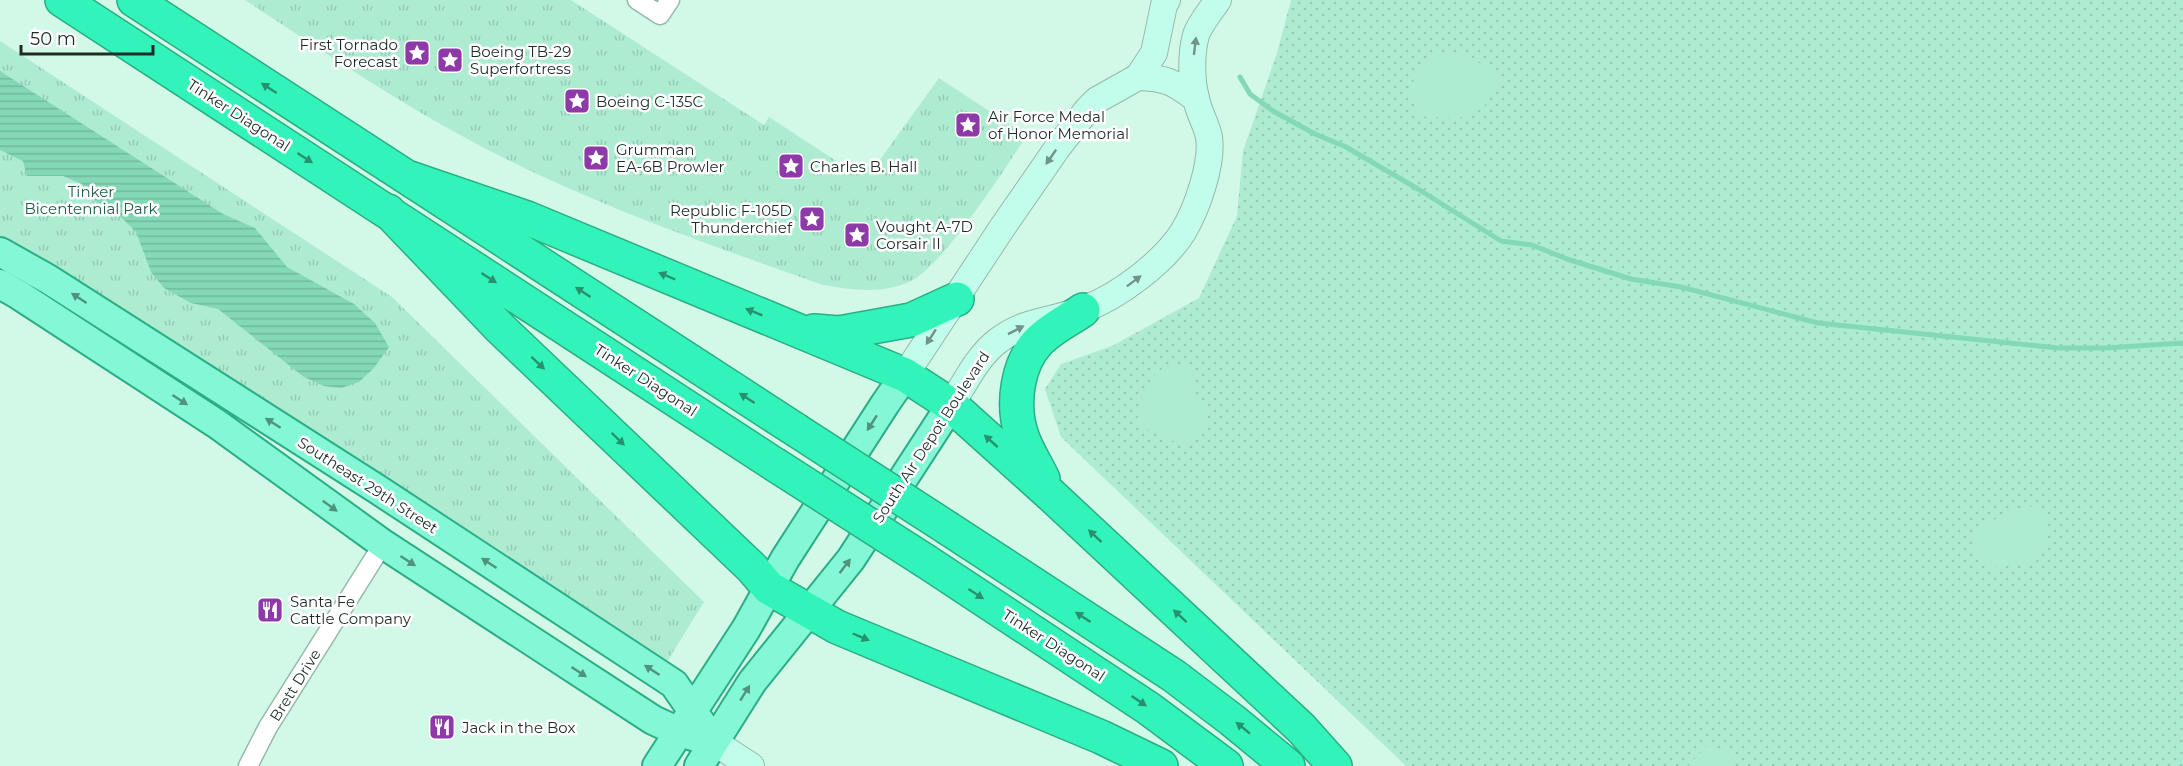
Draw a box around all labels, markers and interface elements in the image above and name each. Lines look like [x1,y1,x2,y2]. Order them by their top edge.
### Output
scale bar [21,18,153,56]
text: 50 m [30,28,76,50]
place label: First Tornado Forecast [299,35,398,71]
one-way arrow [1190,37,1200,56]
place icon: First Tornado Forecast [402,38,432,68]
place label: Boeing TB-29 Superfortress [470,42,571,78]
place icon: Boeing TB-29 Superfortress [435,45,465,75]
street label: Tinker Diagonal [184,75,294,155]
one-way arrow [261,82,278,93]
place icon: Boeing C-135C [562,86,592,116]
place label: Boeing C-135C [596,92,703,111]
place label: Air Force Medal of Honor Memorial [988,107,1129,143]
place icon: Air Force Medal of Honor Memorial [953,110,983,140]
place label: Grumman EA-6B Prowler [616,140,725,176]
place icon: Grumman EA-6B Prowler [581,143,611,173]
one-way arrow [1045,149,1057,165]
place icon: Charles B. Hall [776,151,806,181]
one-way arrow [297,152,313,163]
place label: Charles B. Hall [810,157,917,176]
park label: Tinker Bicentennial Park [24,182,158,218]
place label: Republic F-105D Thunderchief [670,201,793,237]
place icon: Republic F-105D Thunderchief [797,204,827,234]
place label: Vought A-7D Corsair II [876,217,973,253]
place icon: Vought A-7D Corsair II [842,220,872,250]
one-way arrow [658,271,676,281]
one-way arrow [481,272,498,283]
one-way arrow [1126,275,1141,287]
one-way arrow [575,286,592,297]
one-way arrow [71,293,87,304]
one-way arrow [745,307,763,317]
one-way arrow [1007,326,1024,335]
one-way arrow [926,329,937,346]
street label: Tinker Diagonal [591,340,701,420]
street label: South Air Depot Boulevard [868,348,994,526]
one-way arrow [530,356,545,370]
one-way arrow [739,393,755,404]
one-way arrow [171,394,187,406]
one-way arrow [867,415,878,431]
one-way arrow [265,418,281,429]
one-way arrow [610,432,624,446]
street label: Southeast 29th Street [294,433,442,537]
one-way arrow [984,435,999,448]
one-way arrow [321,500,337,512]
one-way arrow [1088,529,1103,543]
one-way arrow [400,555,416,566]
one-way arrow [482,557,498,569]
one-way arrow [839,559,851,575]
one-way arrow [968,588,984,599]
place label: Santa Fe Cattle Company [290,592,412,628]
restaurant icon: Santa Fe Cattle Company [255,595,285,625]
street label: Tinker Diagonal [999,605,1109,685]
one-way arrow [1174,609,1188,623]
one-way arrow [1075,612,1091,623]
one-way arrow [852,633,870,642]
street label: Brett Drive [265,645,325,725]
one-way arrow [645,664,661,676]
one-way arrow [571,666,587,677]
one-way arrow [740,685,751,701]
one-way arrow [1130,696,1147,707]
restaurant icon: Jack in the Box [427,712,457,742]
place label: Jack in the Box [461,718,575,737]
one-way arrow [1235,722,1251,735]

